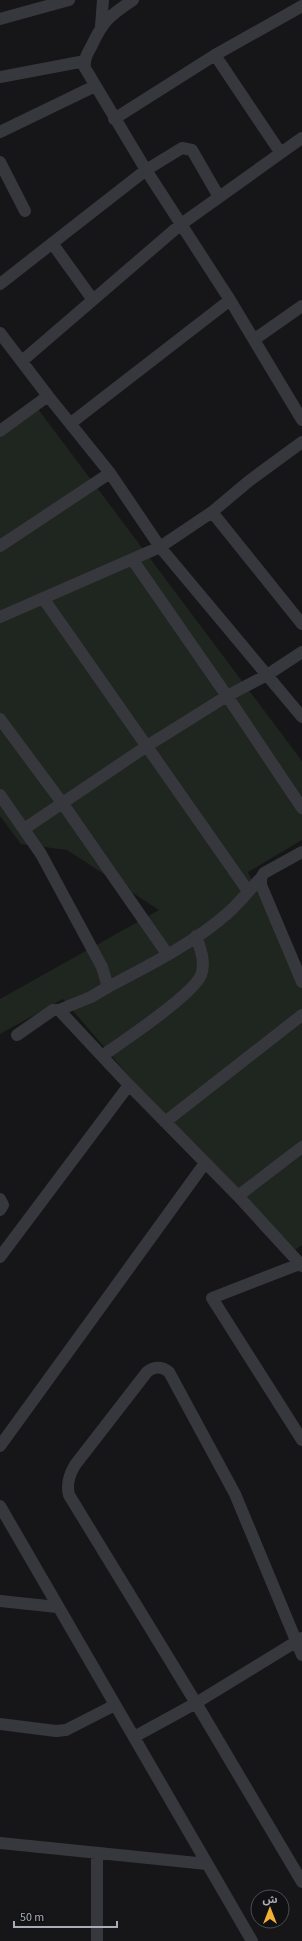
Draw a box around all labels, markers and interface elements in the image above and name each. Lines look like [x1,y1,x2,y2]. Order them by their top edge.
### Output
north arrow [250,1889,290,1929]
text: ش [262,1892,278,1907]
scale bar [14,1903,117,1929]
text: 50 m [20,1909,44,1926]

